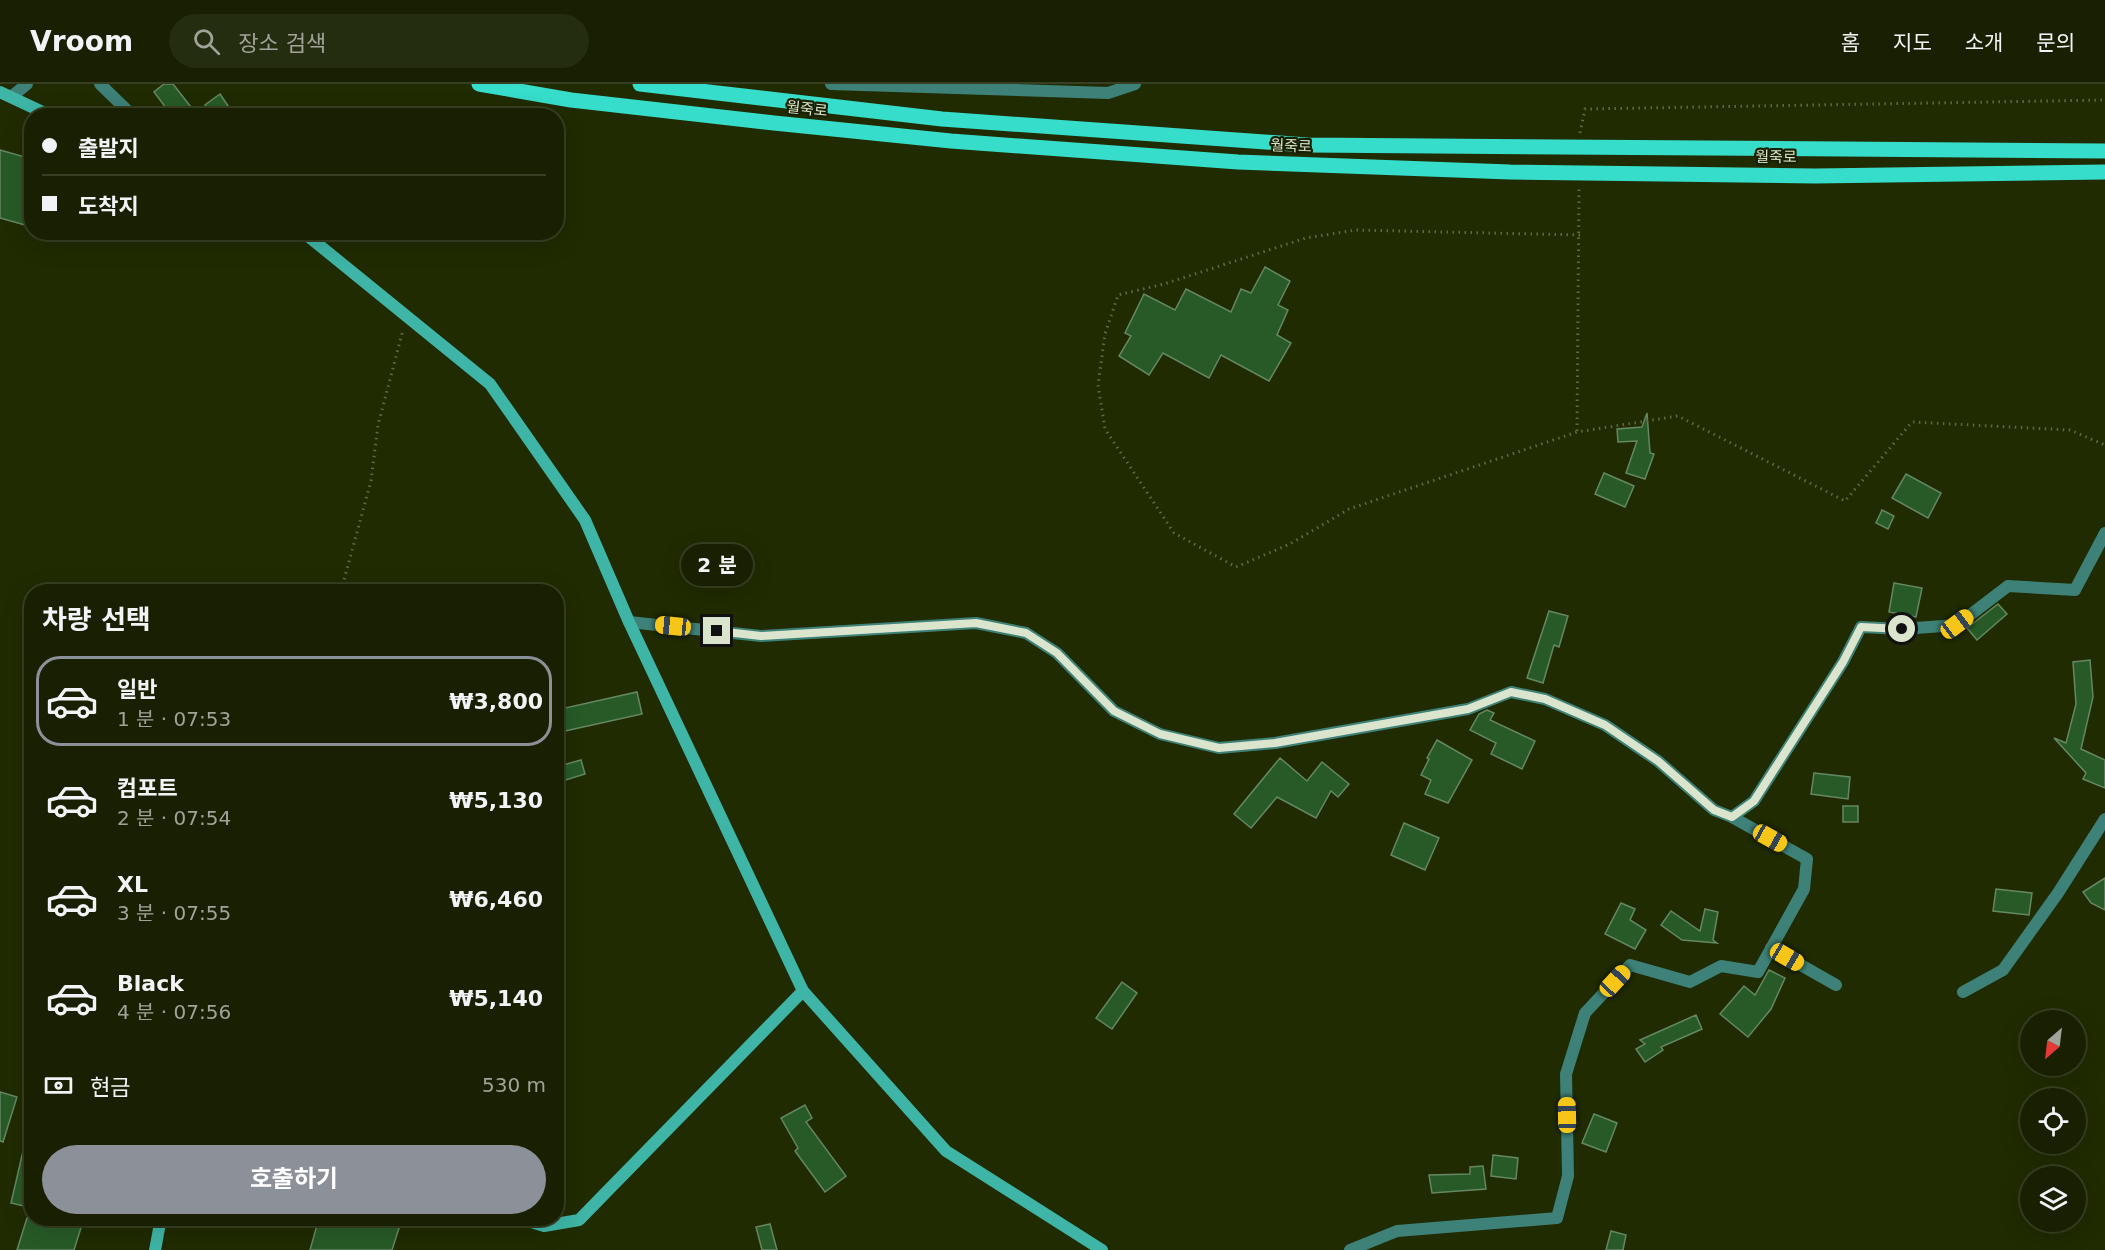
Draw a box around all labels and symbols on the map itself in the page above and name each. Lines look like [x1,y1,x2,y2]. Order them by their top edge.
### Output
street label: 월죽로 [785,98,829,120]
street label: 월죽로 [1270,136,1312,156]
street label: 월죽로 [1755,148,1797,166]
callout: 2 분 [681,544,753,586]
car [1937,606,1977,642]
car [654,615,692,637]
route start [1888,615,1915,642]
route end [703,617,730,644]
car [1750,821,1790,855]
car [1767,940,1807,974]
car [1596,962,1634,1000]
north arrow [2020,1010,2086,1076]
car [1558,1097,1576,1133]

